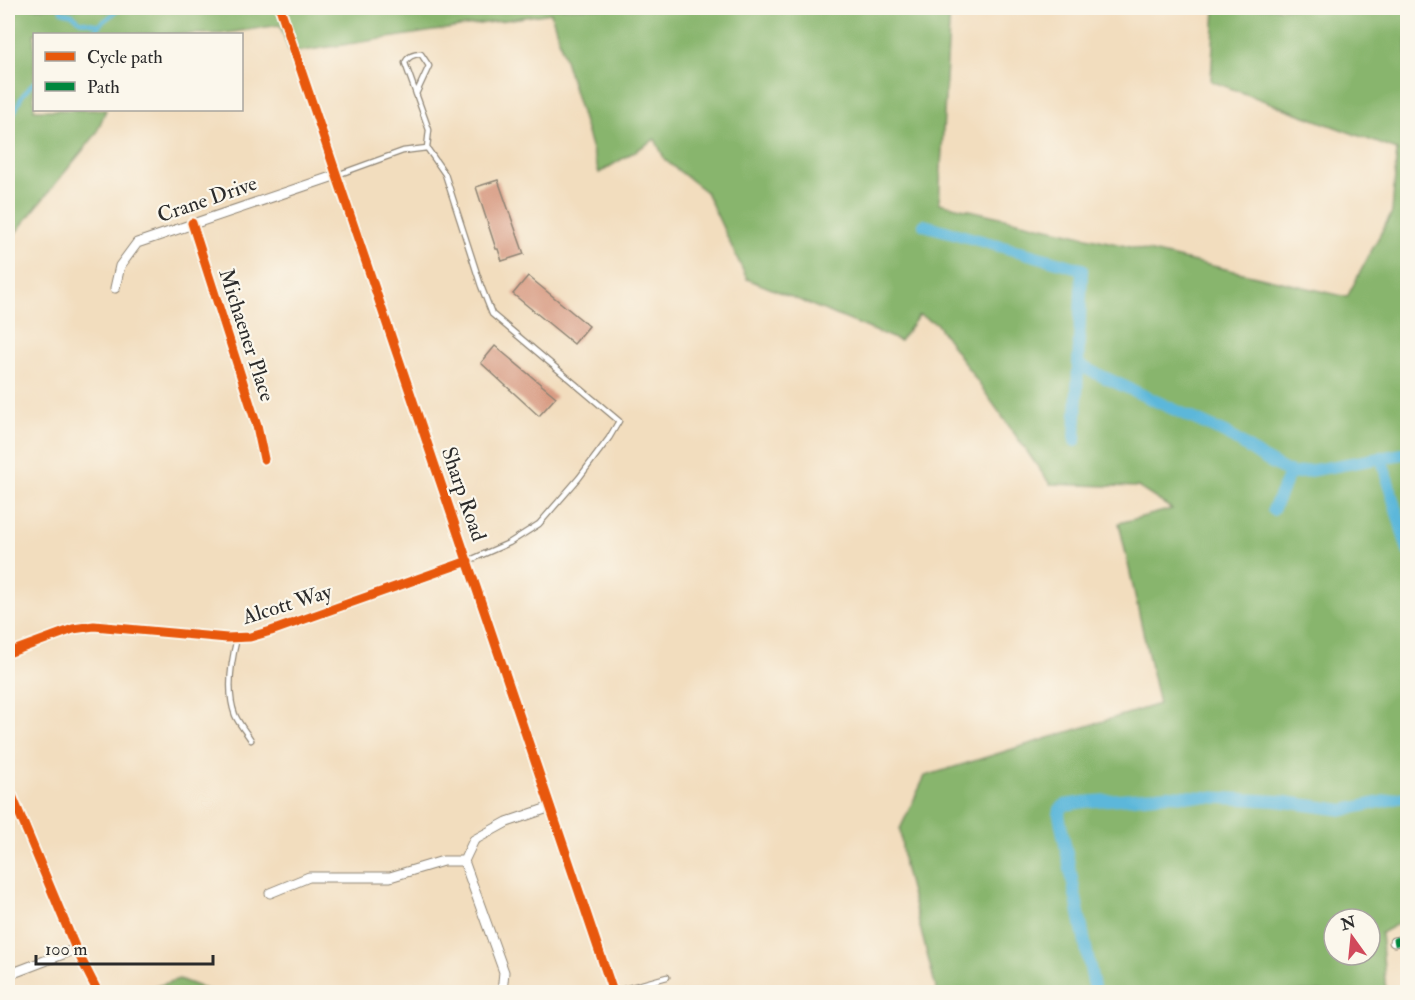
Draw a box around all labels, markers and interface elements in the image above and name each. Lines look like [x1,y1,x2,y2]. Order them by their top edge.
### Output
legend [33,33,243,111]
text: Cycle path [87,46,163,69]
text: Path [87,76,120,99]
street label: Crane Drive [154,170,261,229]
street label: Michaener Place [212,265,281,405]
street label: Sharp Road [435,443,492,546]
street label: Alcott Way [238,578,336,631]
north arrow [1322,907,1382,967]
text: N [1338,912,1359,935]
scale bar [36,928,213,966]
text: 100 m [45,938,88,961]

